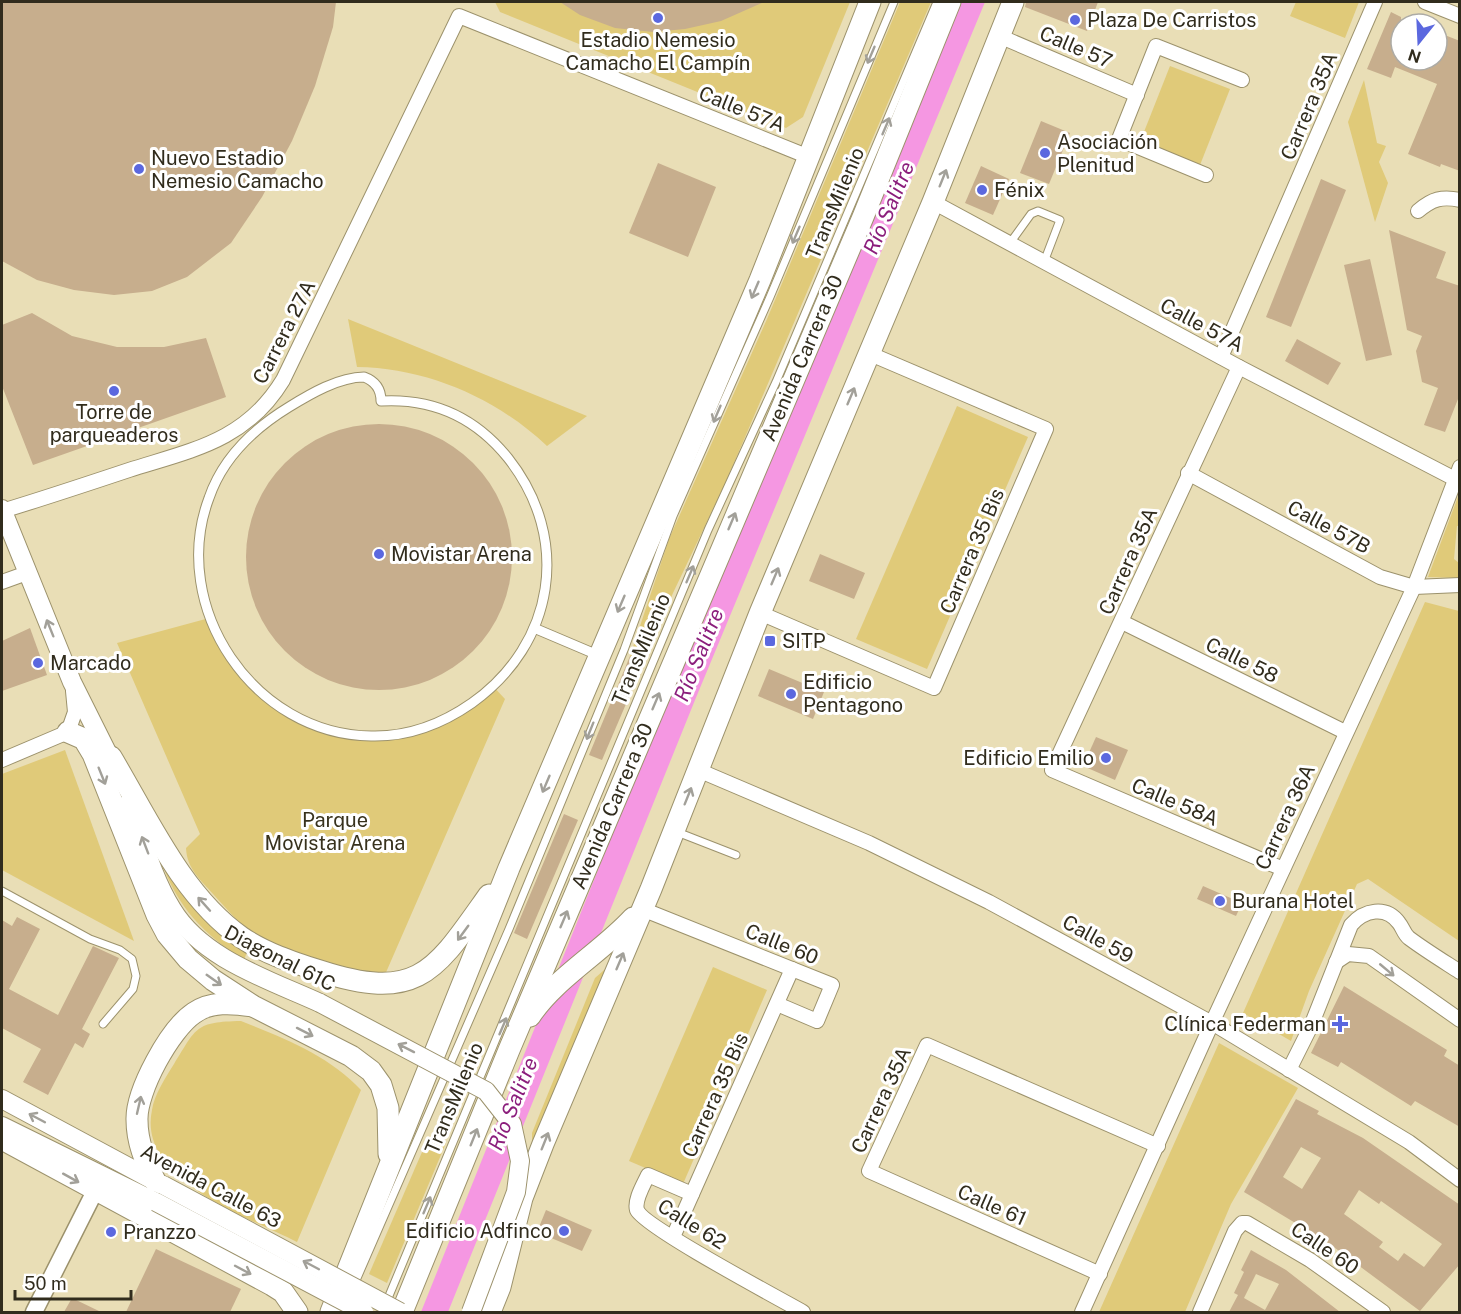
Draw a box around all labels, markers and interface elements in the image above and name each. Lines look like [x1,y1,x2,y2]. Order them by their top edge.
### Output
place label: Plaza De Carristos [1087,8,1256,32]
marker: Estadio Nemesio Camacho El Campín [651,11,665,25]
north arrow [1389,12,1449,72]
marker: Plaza De Carristos [1068,13,1082,27]
street label: Calle 57 [1036,21,1116,73]
place label: Estadio Nemesio Camacho El Campín [566,28,750,75]
text: N [1406,45,1423,67]
one-way arrow [865,46,876,64]
street label: Carrera 35A [1276,49,1342,163]
street label: Calle 57A [695,81,789,137]
one-way arrow [881,117,892,136]
place label: Asociación Plenitud [1057,130,1158,177]
street label: TransMilenio [801,144,869,262]
place label: Nuevo Estadio Nemesio Camacho [151,146,324,193]
marker: Asociación Plenitud [1038,146,1052,160]
water label: Río Salitre [858,158,919,258]
marker: Nuevo Estadio Nemesio Camacho [132,162,146,176]
one-way arrow [938,169,949,187]
place label: Fénix [994,178,1045,202]
marker: Fénix [975,183,989,197]
one-way arrow [789,226,800,244]
street label: Avenida Carrera 30 [756,271,848,445]
street label: Carrera 27A [248,276,320,388]
one-way arrow [749,280,760,298]
street label: Calle 57A [1156,293,1248,357]
marker: Torre de parqueaderos [107,384,121,398]
one-way arrow [846,387,857,406]
place label: Torre de parqueaderos [50,400,178,447]
one-way arrow [711,404,723,422]
street label: Carrera 35 Bis [935,485,1009,617]
street label: Calle 57B [1283,495,1375,559]
street label: Carrera 35A [1094,504,1162,618]
one-way arrow [727,513,738,531]
place label: Movistar Arena [391,542,532,566]
marker: Movistar Arena [372,547,386,561]
one-way arrow [685,565,696,584]
one-way arrow [771,567,782,585]
street label: TransMilenio [607,590,675,708]
one-way arrow [615,595,626,613]
water label: Río Salitre [669,605,729,705]
one-way arrow [44,619,55,638]
place label: SITP [782,629,826,653]
street label: Calle 58 [1202,632,1282,688]
marker: SITP [763,634,777,648]
place label: Marcado [50,651,131,675]
marker: Marcado [31,656,45,670]
place label: Edificio Pentagono [803,670,903,717]
marker: Edificio Pentagono [784,687,798,701]
one-way arrow [651,692,662,711]
street label: Avenida Carrera 30 [566,719,658,893]
one-way arrow [584,721,595,740]
place label: Edificio Emilio [963,746,1094,770]
marker: Edificio Emilio [1099,751,1113,765]
street label: Carrera 36A [1250,760,1320,874]
one-way arrow [97,766,108,785]
street label: Calle 58A [1128,773,1222,831]
one-way arrow [540,775,551,793]
one-way arrow [683,787,694,806]
park label: Parque Movistar Arena [265,808,405,855]
one-way arrow [139,836,150,855]
place label: Burana Hotel [1232,889,1354,913]
marker: Burana Hotel [1213,894,1227,908]
one-way arrow [197,897,211,912]
street label: Calle 59 [1058,910,1138,968]
one-way arrow [559,911,570,929]
street label: Calle 60 [742,919,822,969]
street label: Diagonal 61C [221,920,339,996]
one-way arrow [456,924,469,940]
one-way arrow [615,952,626,971]
one-way arrow [1379,963,1395,976]
one-way arrow [205,974,221,986]
place label: Clínica Federman [1164,1012,1326,1036]
marker: Clínica Federman [1331,1015,1349,1033]
one-way arrow [497,1017,509,1035]
one-way arrow [296,1027,314,1039]
street label: Carrera 35 Bis [677,1029,753,1161]
street label: TransMilenio [420,1039,488,1157]
one-way arrow [398,1042,415,1054]
street label: Carrera 35A [846,1043,916,1157]
water label: Río Salitre [483,1054,543,1154]
one-way arrow [134,1096,145,1115]
one-way arrow [29,1112,47,1123]
one-way arrow [469,1128,480,1146]
one-way arrow [540,1132,551,1150]
street label: Avenida Calle 63 [137,1139,285,1233]
one-way arrow [62,1172,79,1184]
street label: Calle 61 [954,1179,1030,1231]
street label: Calle 62 [653,1194,731,1254]
one-way arrow [422,1197,433,1215]
street label: Calle 60 [1287,1217,1363,1279]
place label: Edificio Adfinco [406,1219,552,1243]
place label: Pranzzo [123,1220,196,1244]
marker: Edificio Adfinco [557,1224,571,1238]
marker: Pranzzo [104,1225,118,1239]
one-way arrow [303,1259,320,1271]
scale bar [15,1263,130,1301]
one-way arrow [234,1264,251,1276]
text: 50 m [24,1273,67,1294]

